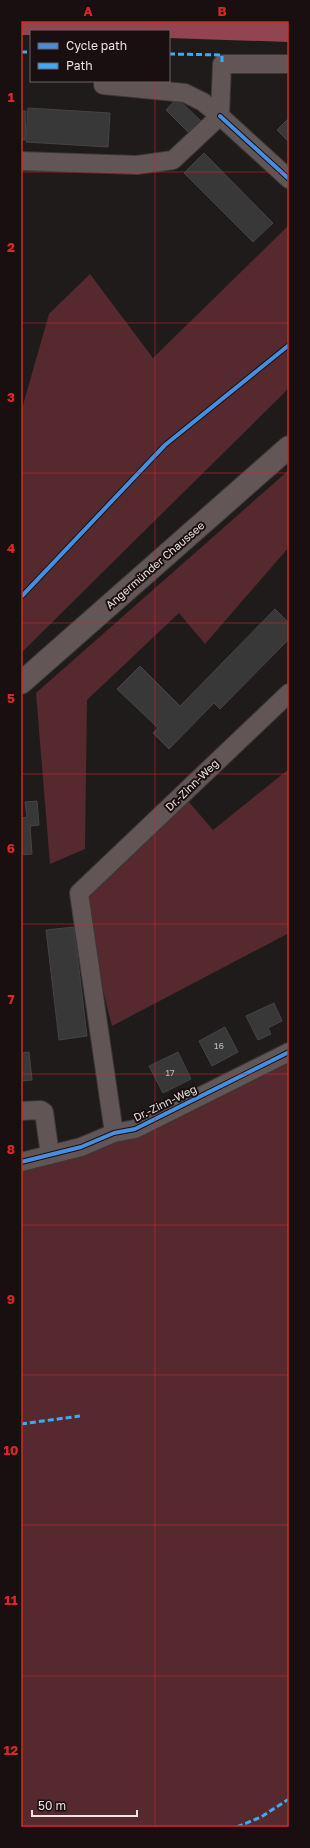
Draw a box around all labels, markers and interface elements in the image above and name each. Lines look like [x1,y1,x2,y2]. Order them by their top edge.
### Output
text: A [83,3,93,19]
text: B [217,3,227,19]
legend [30,30,170,82]
text: Cycle path [66,38,127,53]
text: Path [66,58,93,73]
text: 1 [8,89,15,105]
text: 2 [7,239,15,255]
text: 3 [7,389,15,405]
street label: Angermünder Chaussee [103,518,207,611]
text: 4 [7,540,15,556]
text: 5 [7,690,15,706]
street label: Dr.-Zinn-Weg [162,756,221,813]
text: 6 [7,840,15,856]
text: 7 [7,991,15,1007]
house number: 16 [214,1040,224,1051]
house number: 17 [165,1067,175,1078]
street label: Dr.-Zinn-Weg [131,1082,198,1123]
text: 8 [7,1141,15,1157]
text: 9 [7,1291,15,1307]
text: 10 [3,1442,19,1458]
text: 11 [4,1592,18,1608]
text: 12 [4,1742,18,1758]
scale bar [32,1792,137,1818]
text: 50 m [38,1798,66,1813]

